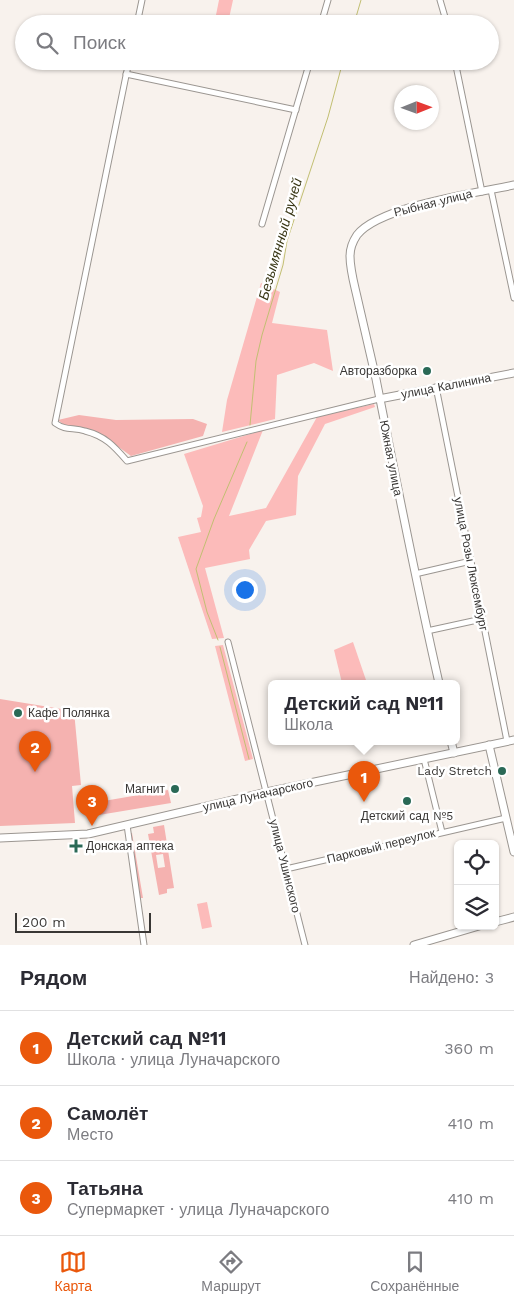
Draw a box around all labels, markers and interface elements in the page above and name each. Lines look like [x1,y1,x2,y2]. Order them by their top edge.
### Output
search box [15,15,499,70]
icon: search [33,29,61,57]
text: Поиск [73,31,126,54]
north arrow [394,85,439,130]
water label: Безымянный ручей [255,176,305,302]
street label: Рыбная улица [392,186,474,220]
place label: Авторазборка [340,364,417,378]
marker: Авторазборка [421,365,433,377]
street label: улица Калинина [400,370,492,402]
street label: Южная улица [377,419,405,497]
street label: улица Розы Люксембург [451,496,491,633]
your location [232,577,258,603]
popup [268,680,460,745]
text: Детский сад №11 [284,692,444,715]
place label: Кафе Полянка [28,706,110,720]
marker: Кафе Полянка [12,707,24,719]
text: Школа [284,715,333,734]
pin: 2 [19,731,51,772]
pin: 1 [348,761,380,802]
place label: Lady Stretch [417,764,492,778]
marker: Lady Stretch [496,765,508,777]
street label: улица Луначарского [202,775,315,814]
place label: Магнит [125,782,165,796]
marker: Магнит [169,783,181,795]
pin: 3 [76,785,108,826]
marker: Детский сад №5 [401,795,413,807]
place label: Детский сад №5 [361,809,453,823]
street label: улица Ушинского [267,818,303,915]
street label: Парковый переулок [325,826,437,866]
place label: Донская аптека [86,839,174,853]
marker: Донская аптека [70,840,82,852]
map controls [454,840,499,930]
button: locate [454,840,499,885]
button: layers [454,885,499,930]
scale bar [15,910,151,933]
text: 200 m [22,914,66,930]
text: Рядом [20,965,87,990]
text: Найдено: 3 [409,968,494,987]
text: Детский сад №11 [67,1027,226,1050]
text: 1 [33,1039,39,1058]
text: 360 m [444,1039,494,1058]
text: Школа · улица Луначарского [67,1050,280,1069]
text: Самолёт [67,1102,148,1125]
text: 2 [31,1114,41,1133]
text: 410 m [448,1114,494,1133]
text: Место [67,1125,113,1144]
text: Татьяна [67,1177,143,1200]
text: 3 [31,1189,41,1208]
text: 410 m [448,1189,494,1208]
text: Супермаркет · улица Луначарского [67,1200,329,1219]
tab: Карта [55,1248,92,1294]
tab: Маршрут [201,1248,261,1294]
tab: Сохранённые [370,1248,459,1294]

